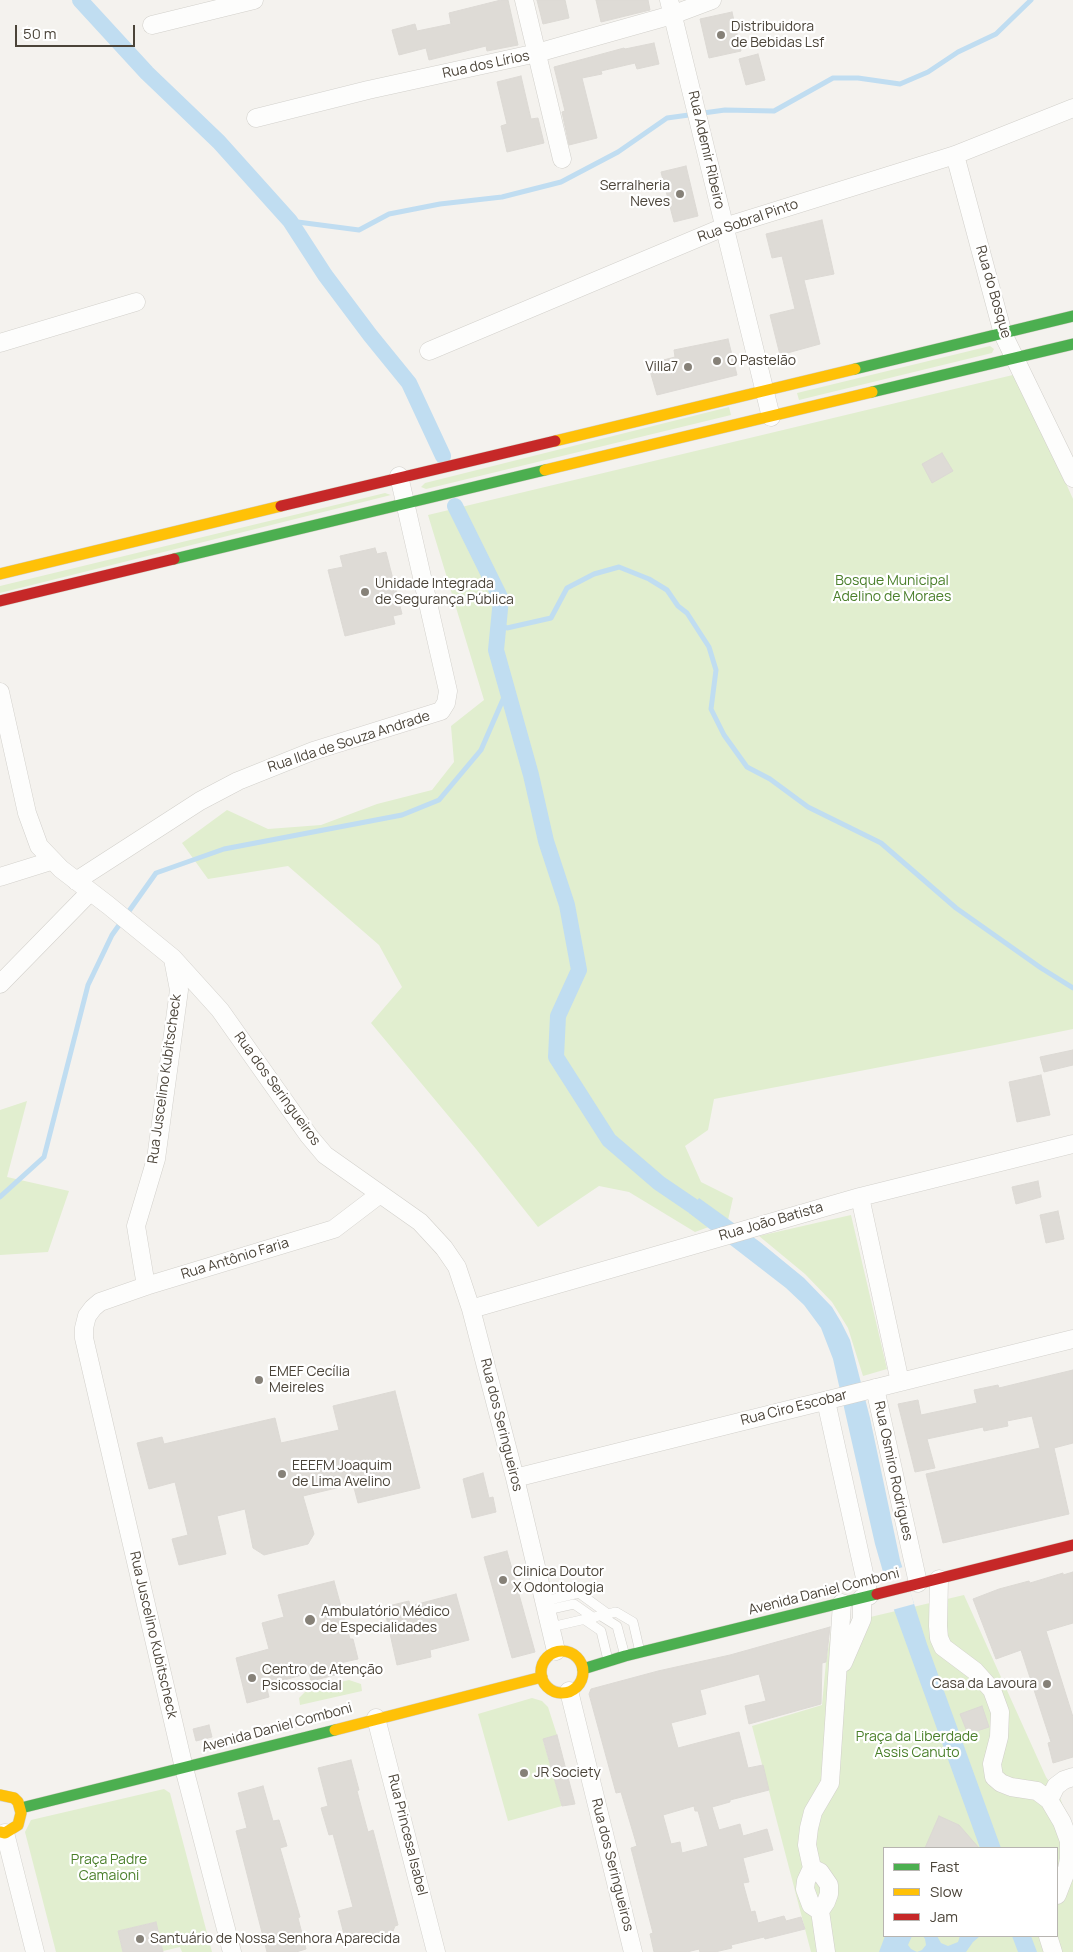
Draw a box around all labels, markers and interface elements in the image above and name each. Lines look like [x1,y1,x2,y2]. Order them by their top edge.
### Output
scale bar [18,15,138,47]
place label: Distribuidora de Bebidas Lsf [731,19,824,52]
text: 50 m [23,23,57,44]
marker: Distribuidora de Bebidas Lsf [715,29,727,41]
street label: Rua dos Lírios [441,48,531,82]
street label: Rua Ademir Ribeiro [684,89,728,211]
place label: Serralheria Neves [600,178,670,210]
marker: Serralheria Neves [674,188,686,200]
street label: Rua Sobral Pinto [696,196,800,246]
street label: Rua do Bosque [972,244,1014,340]
place label: O Pastelão [727,353,796,369]
marker: O Pastelão [711,355,723,367]
place label: Villa7 [645,359,678,375]
marker: Villa7 [682,361,694,373]
park label: Bosque Municipal Adelino de Moraes [833,573,951,606]
place label: Unidade Integrada de Segurança Pública [375,576,514,608]
marker: Unidade Integrada de Segurança Pública [359,586,371,598]
street label: Rua Ilda de Souza Andrade [266,708,432,776]
street label: Rua Juscelino Kubitscheck [145,993,185,1165]
street label: Rua dos Seringueiros [230,1029,324,1149]
street label: Rua João Batista [717,1199,825,1245]
street label: Rua Antônio Faria [179,1235,291,1283]
street label: Rua dos Seringueiros [476,1357,526,1493]
place label: EMEF Cecília Meireles [269,1364,350,1396]
marker: EMEF Cecília Meireles [253,1374,265,1386]
street label: Rua Ciro Escobar [739,1387,849,1429]
street label: Rua Osmiro Rodrigues [870,1400,916,1542]
place label: EEEFM Joaquim de Lima Avelino [292,1458,392,1490]
marker: EEEFM Joaquim de Lima Avelino [276,1468,288,1480]
street label: Rua Juscelino Kubitscheck [126,1550,180,1720]
place label: Clinica Doutor X Odontologia [513,1564,604,1596]
street label: Avenida Daniel Comboni [747,1565,901,1619]
marker: Clinica Doutor X Odontologia [497,1574,509,1586]
place label: Ambulatório Médico de Especialidades [321,1604,450,1636]
marker: Ambulatório Médico de Especialidades [303,1613,317,1627]
place label: Centro de Atenção Psicossocial [262,1662,383,1694]
marker: Centro de Atenção Psicossocial [246,1672,258,1684]
place label: Casa da Lavoura [932,1676,1037,1692]
marker: Casa da Lavoura [1041,1678,1053,1690]
street label: Avenida Daniel Comboni [200,1700,354,1756]
park label: Praça da Liberdade Assis Canuto [856,1729,978,1761]
place label: JR Society [534,1765,601,1781]
marker: JR Society [518,1767,530,1779]
street label: Rua Princesa Isabel [384,1773,430,1897]
street label: Rua dos Seringueiros [587,1797,637,1933]
legend [883,1847,1058,1937]
park label: Praça Padre Camaioni [71,1852,147,1884]
text: Fast [930,1856,959,1877]
text: Slow [930,1881,963,1902]
text: Jam [930,1906,958,1927]
place label: Santuário de Nossa Senhora Aparecida [150,1931,400,1947]
marker: Santuário de Nossa Senhora Aparecida [134,1933,146,1945]

